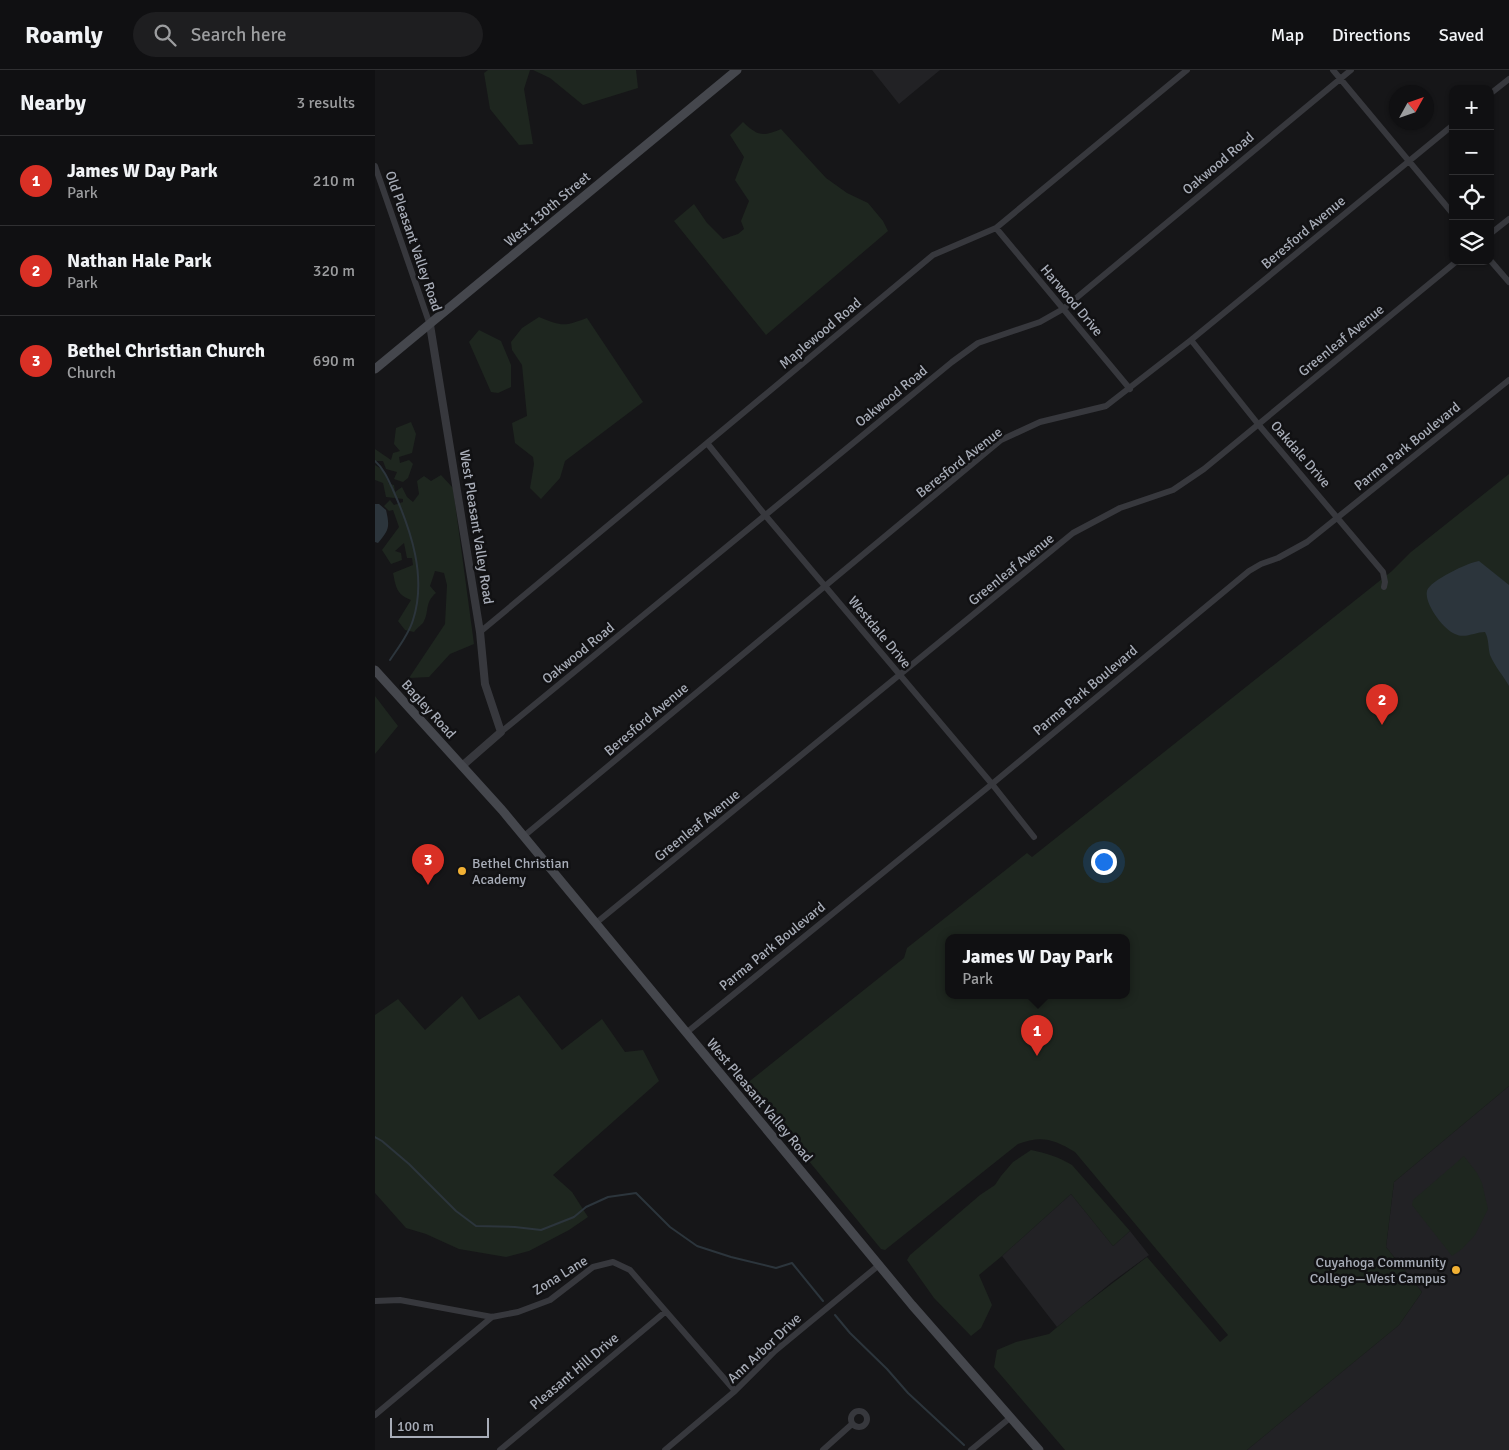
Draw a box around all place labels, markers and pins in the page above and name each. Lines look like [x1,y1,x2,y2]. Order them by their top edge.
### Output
pin: 2 [1366,684,1398,725]
pin: 3 [412,844,444,885]
place label: Bethel Christian Academy [472,855,569,888]
marker: Bethel Christian Academy [456,865,468,877]
pin: 1 [1021,1015,1053,1056]
place label: Cuyahoga Community College—West Campus [1310,1254,1446,1287]
marker: Cuyahoga Community College—West Campus [1450,1264,1462,1276]

